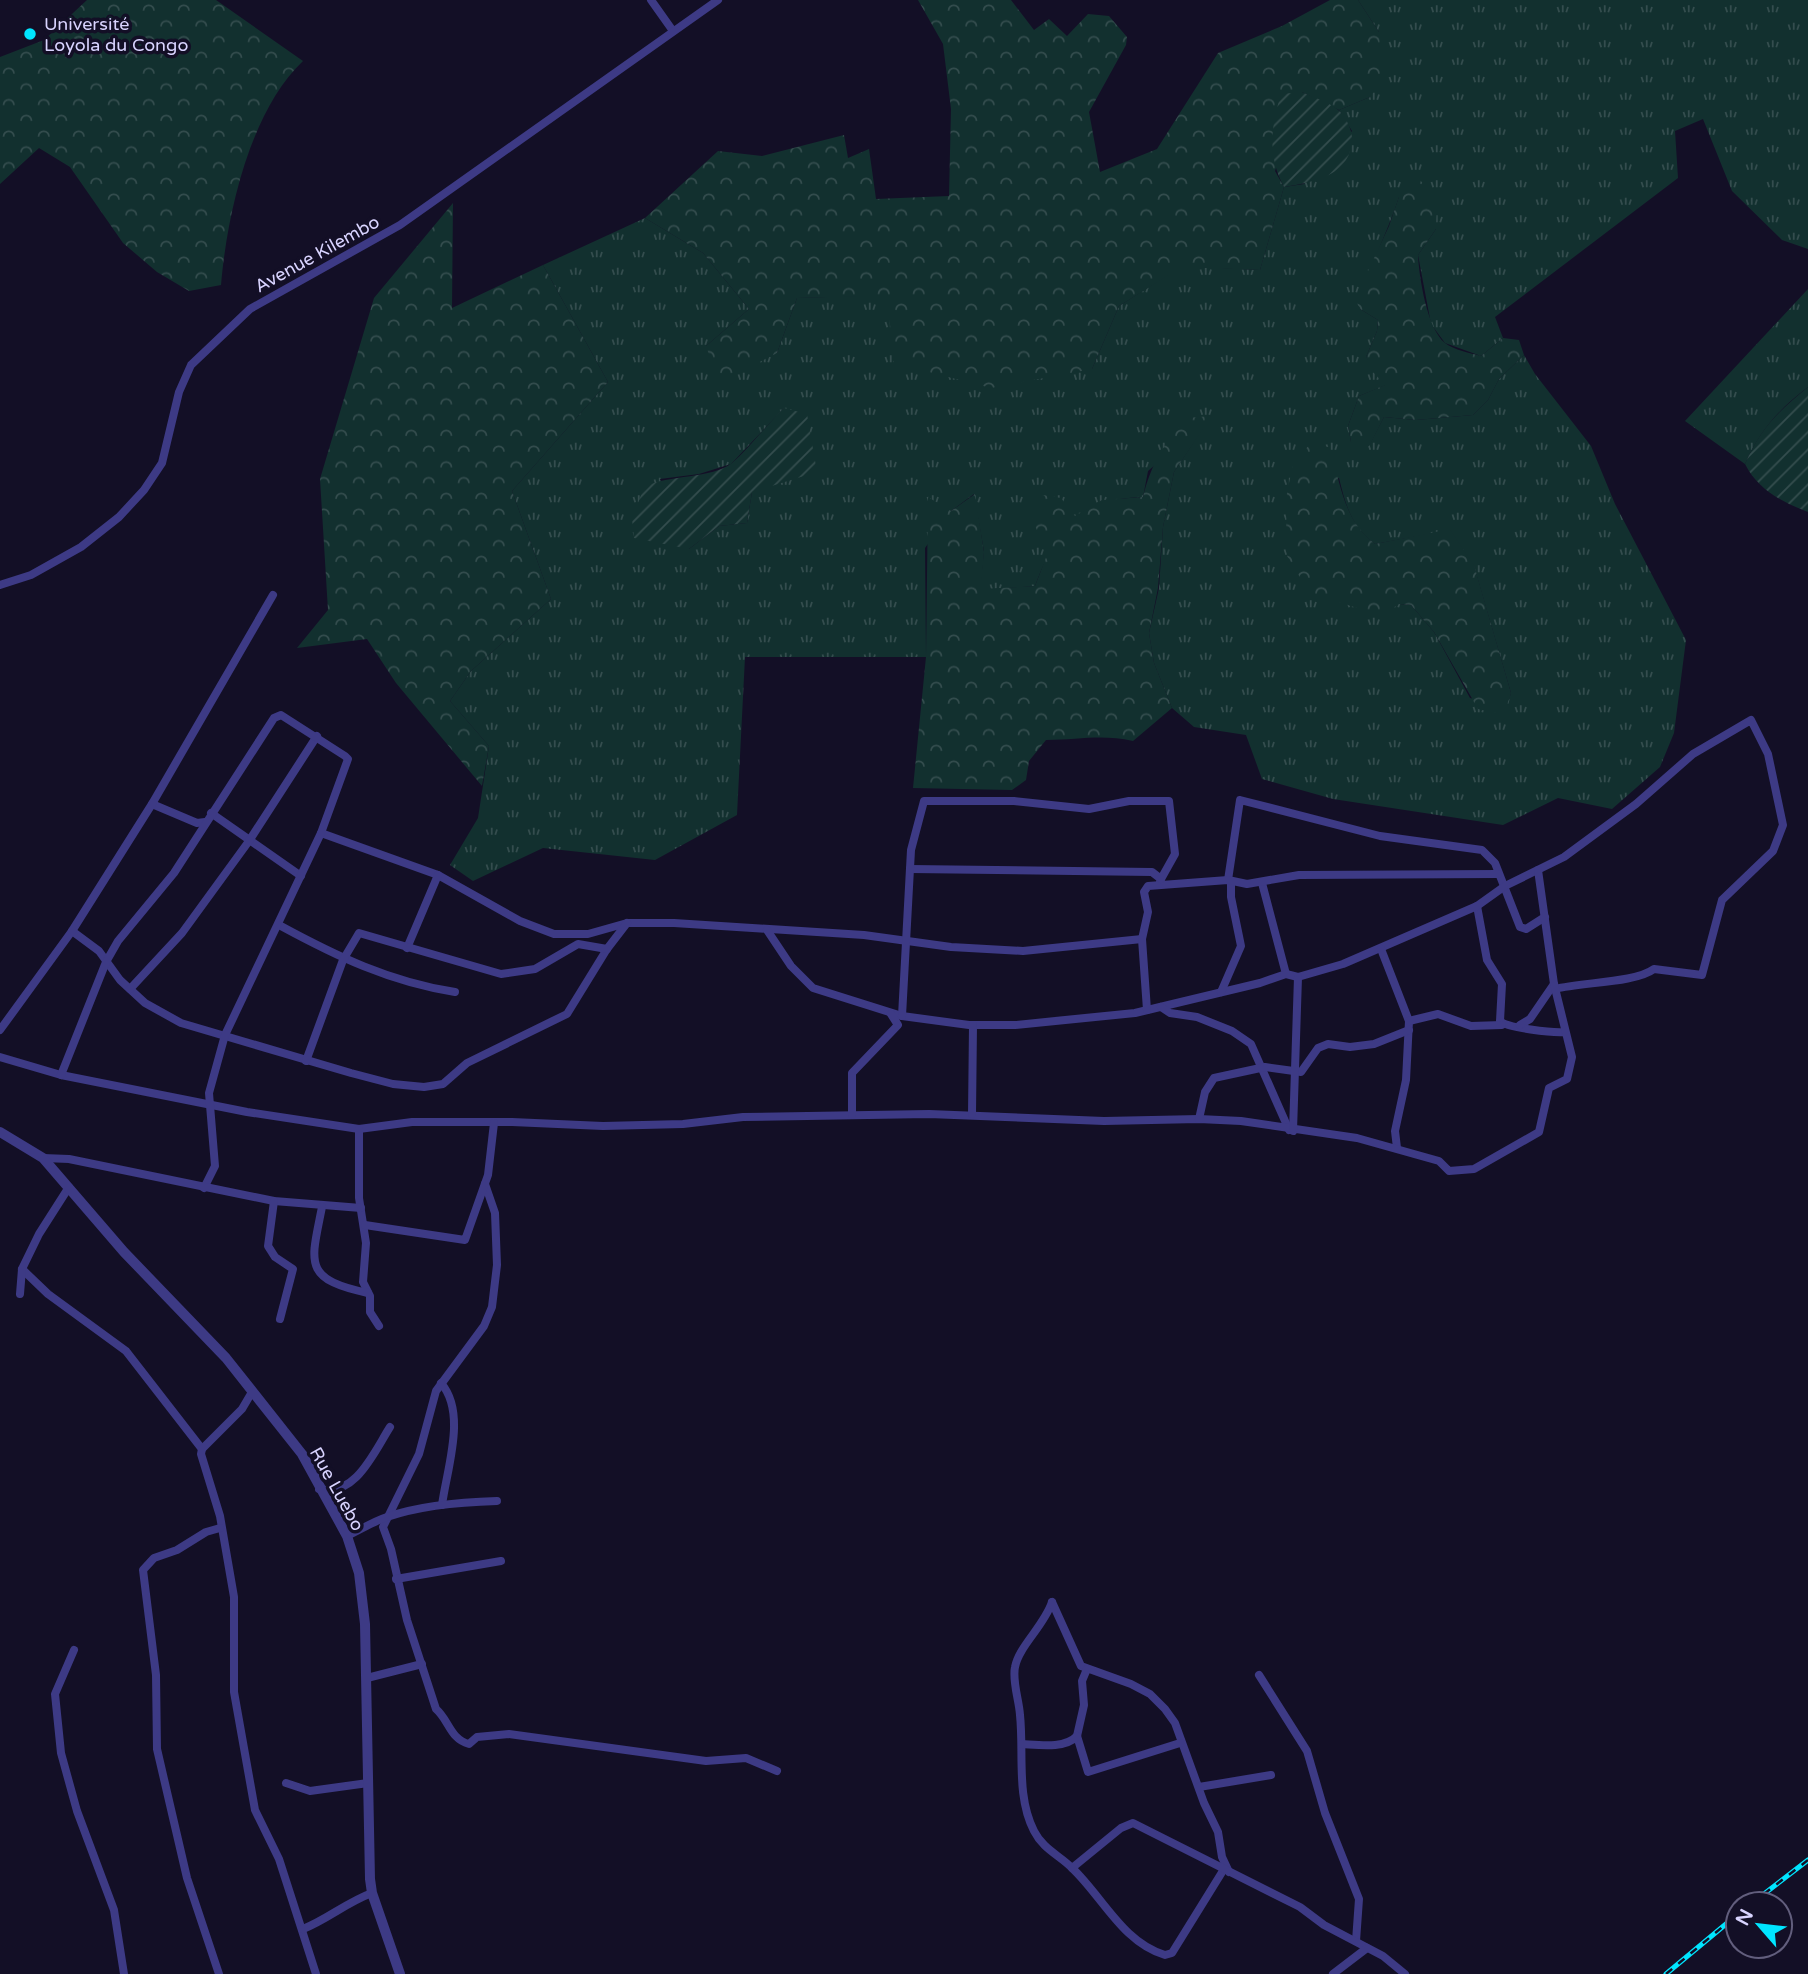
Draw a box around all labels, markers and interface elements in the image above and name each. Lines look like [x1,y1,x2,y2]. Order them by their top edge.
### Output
place label: Université Loyola du Congo [44,13,188,56]
marker: Université Loyola du Congo [22,26,38,42]
street label: Avenue Kilembo [251,211,383,297]
street label: Rue Luebo [305,1443,369,1535]
north arrow [1724,1890,1794,1960]
text: N [1732,1906,1758,1929]

